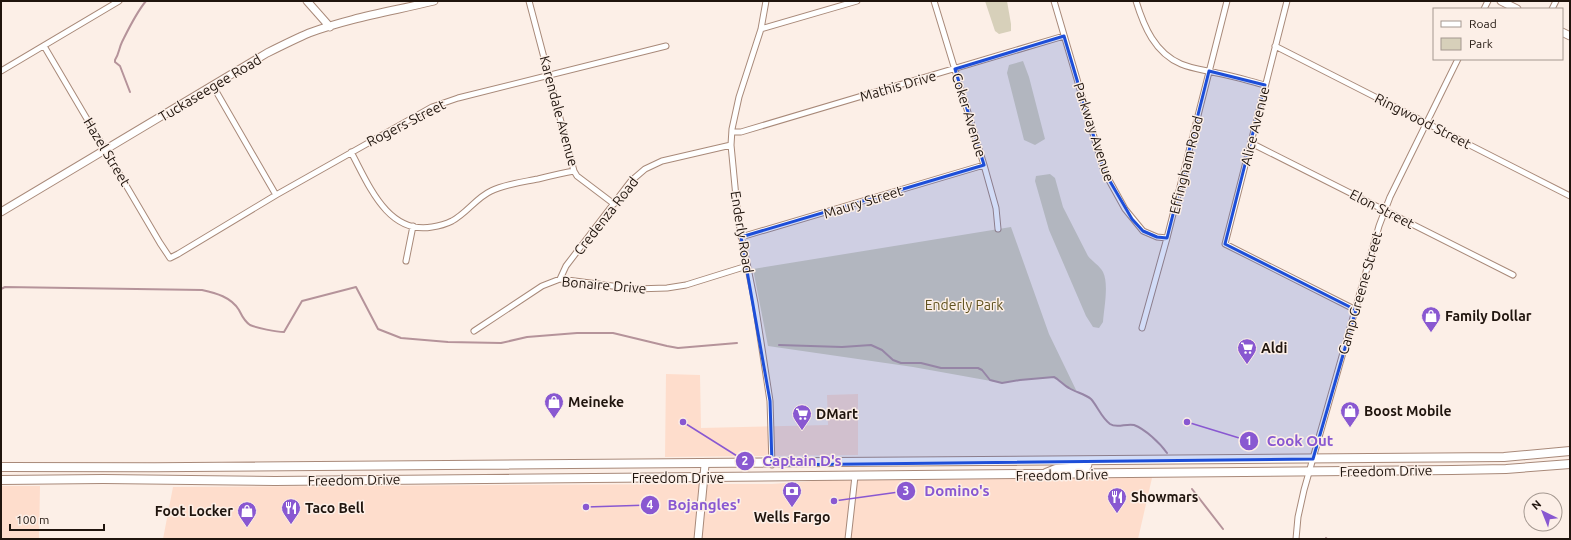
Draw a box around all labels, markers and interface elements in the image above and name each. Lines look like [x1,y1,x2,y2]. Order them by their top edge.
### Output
legend [1433,8,1563,60]
text: Road [1469,17,1497,30]
text: Park [1469,37,1493,50]
street label: Tuckaseegee Road [156,51,264,125]
street label: Karendale Avenue [537,54,581,168]
street label: Mathis Drive [858,67,938,105]
street label: Coker Avenue [949,71,989,159]
street label: Parkway Avenue [1070,81,1118,183]
street label: Alice Avenue [1237,85,1273,167]
street label: Ringwood Street [1372,90,1474,152]
street label: Rogers Street [364,96,449,150]
street label: Effingham Road [1166,114,1206,216]
street label: Hazel Street [80,115,134,190]
street label: Credenza Road [571,174,641,258]
street label: Maury Street [821,182,905,222]
street label: Elon Street [1347,186,1417,232]
street label: Enderly Road [728,190,756,274]
street label: Camp Greene Street [1335,229,1385,356]
street label: Bonaire Drive [561,273,647,297]
park label: Enderly Park [925,297,1003,313]
shop icon: Family Dollar [1420,305,1442,333]
place label: Family Dollar [1445,308,1532,324]
supermarket icon: Aldi [1236,337,1258,365]
place label: Aldi [1261,340,1287,356]
shop icon: Meineke [543,391,565,419]
place label: Meineke [568,394,624,410]
shop icon: Boost Mobile [1339,400,1361,428]
supermarket icon: DMart [791,403,813,431]
place label: Boost Mobile [1364,403,1452,419]
place label: DMart [816,406,858,422]
callout: Cook Out [1239,428,1341,455]
text: Cook Out [1267,432,1334,449]
text: 1 [1246,434,1252,447]
callout: Captain D's [735,447,850,474]
text: Captain D's [762,452,842,469]
text: 2 [742,454,749,467]
street label: Freedom Drive [1340,462,1432,480]
street label: Freedom Drive [1016,466,1108,484]
street label: Freedom Drive [632,470,724,486]
street label: Freedom Drive [308,471,400,489]
callout: Domino's [896,477,997,504]
bank icon: Wells Fargo [781,480,803,508]
text: Domino's [924,482,990,499]
text: 3 [903,484,909,497]
restaurant icon: Showmars [1106,486,1128,514]
place label: Showmars [1131,489,1199,505]
callout: Bojangles' [640,491,749,518]
north arrow [1523,492,1563,532]
text: Bojangles' [668,496,740,513]
restaurant icon: Taco Bell [280,497,302,525]
text: N [1529,497,1543,512]
text: 4 [647,498,654,511]
shop icon: Foot Locker [236,500,258,528]
place label: Taco Bell [305,500,364,516]
place label: Foot Locker [155,503,233,519]
scale bar [10,506,104,532]
place label: Wells Fargo [754,509,830,525]
text: 100 m [16,513,49,526]

